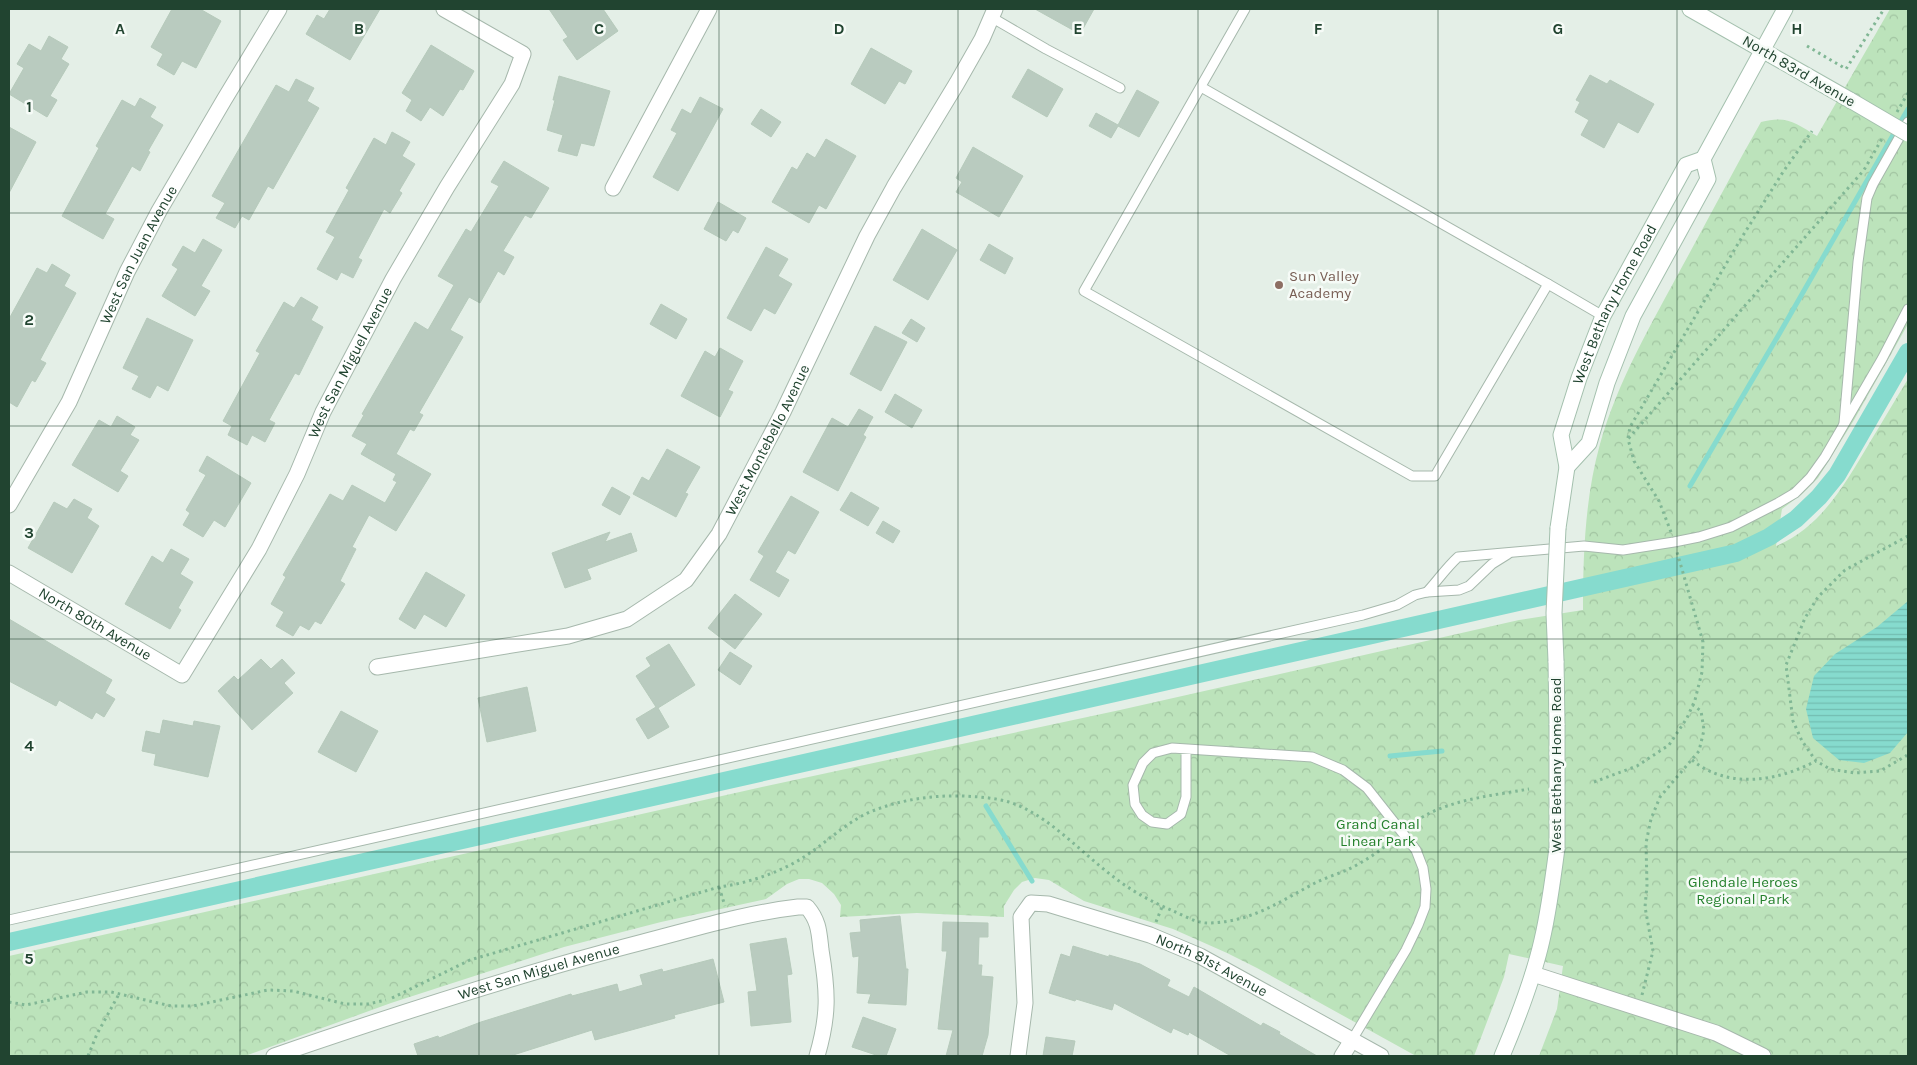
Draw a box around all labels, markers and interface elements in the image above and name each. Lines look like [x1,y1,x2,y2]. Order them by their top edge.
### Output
text: A [115,19,125,38]
text: B [354,19,364,38]
text: C [594,19,604,38]
text: D [834,19,845,38]
text: E [1073,19,1083,38]
text: F [1314,19,1323,38]
text: G [1553,19,1563,38]
text: H [1791,19,1803,38]
street label: North 83rd Avenue [1739,31,1859,111]
text: 1 [26,97,32,116]
street label: West San Juan Avenue [96,182,181,327]
street label: West Bethany Home Road [1569,221,1661,387]
place label: Sun Valley Academy [1289,267,1359,302]
marker: Sun Valley Academy [1273,279,1285,291]
street label: West San Miguel Avenue [304,284,396,441]
text: 2 [24,310,34,329]
street label: West Montebello Avenue [721,362,813,519]
text: 3 [24,523,34,542]
street label: North 80th Avenue [35,584,155,664]
street label: West Bethany Home Road [1547,677,1565,853]
text: 4 [24,736,34,755]
park label: Grand Canal Linear Park [1336,815,1420,850]
park label: Glendale Heroes Regional Park [1688,873,1798,908]
street label: North 81st Avenue [1153,929,1271,1001]
street label: West San Miguel Avenue [456,940,621,1003]
text: 5 [24,949,34,968]

